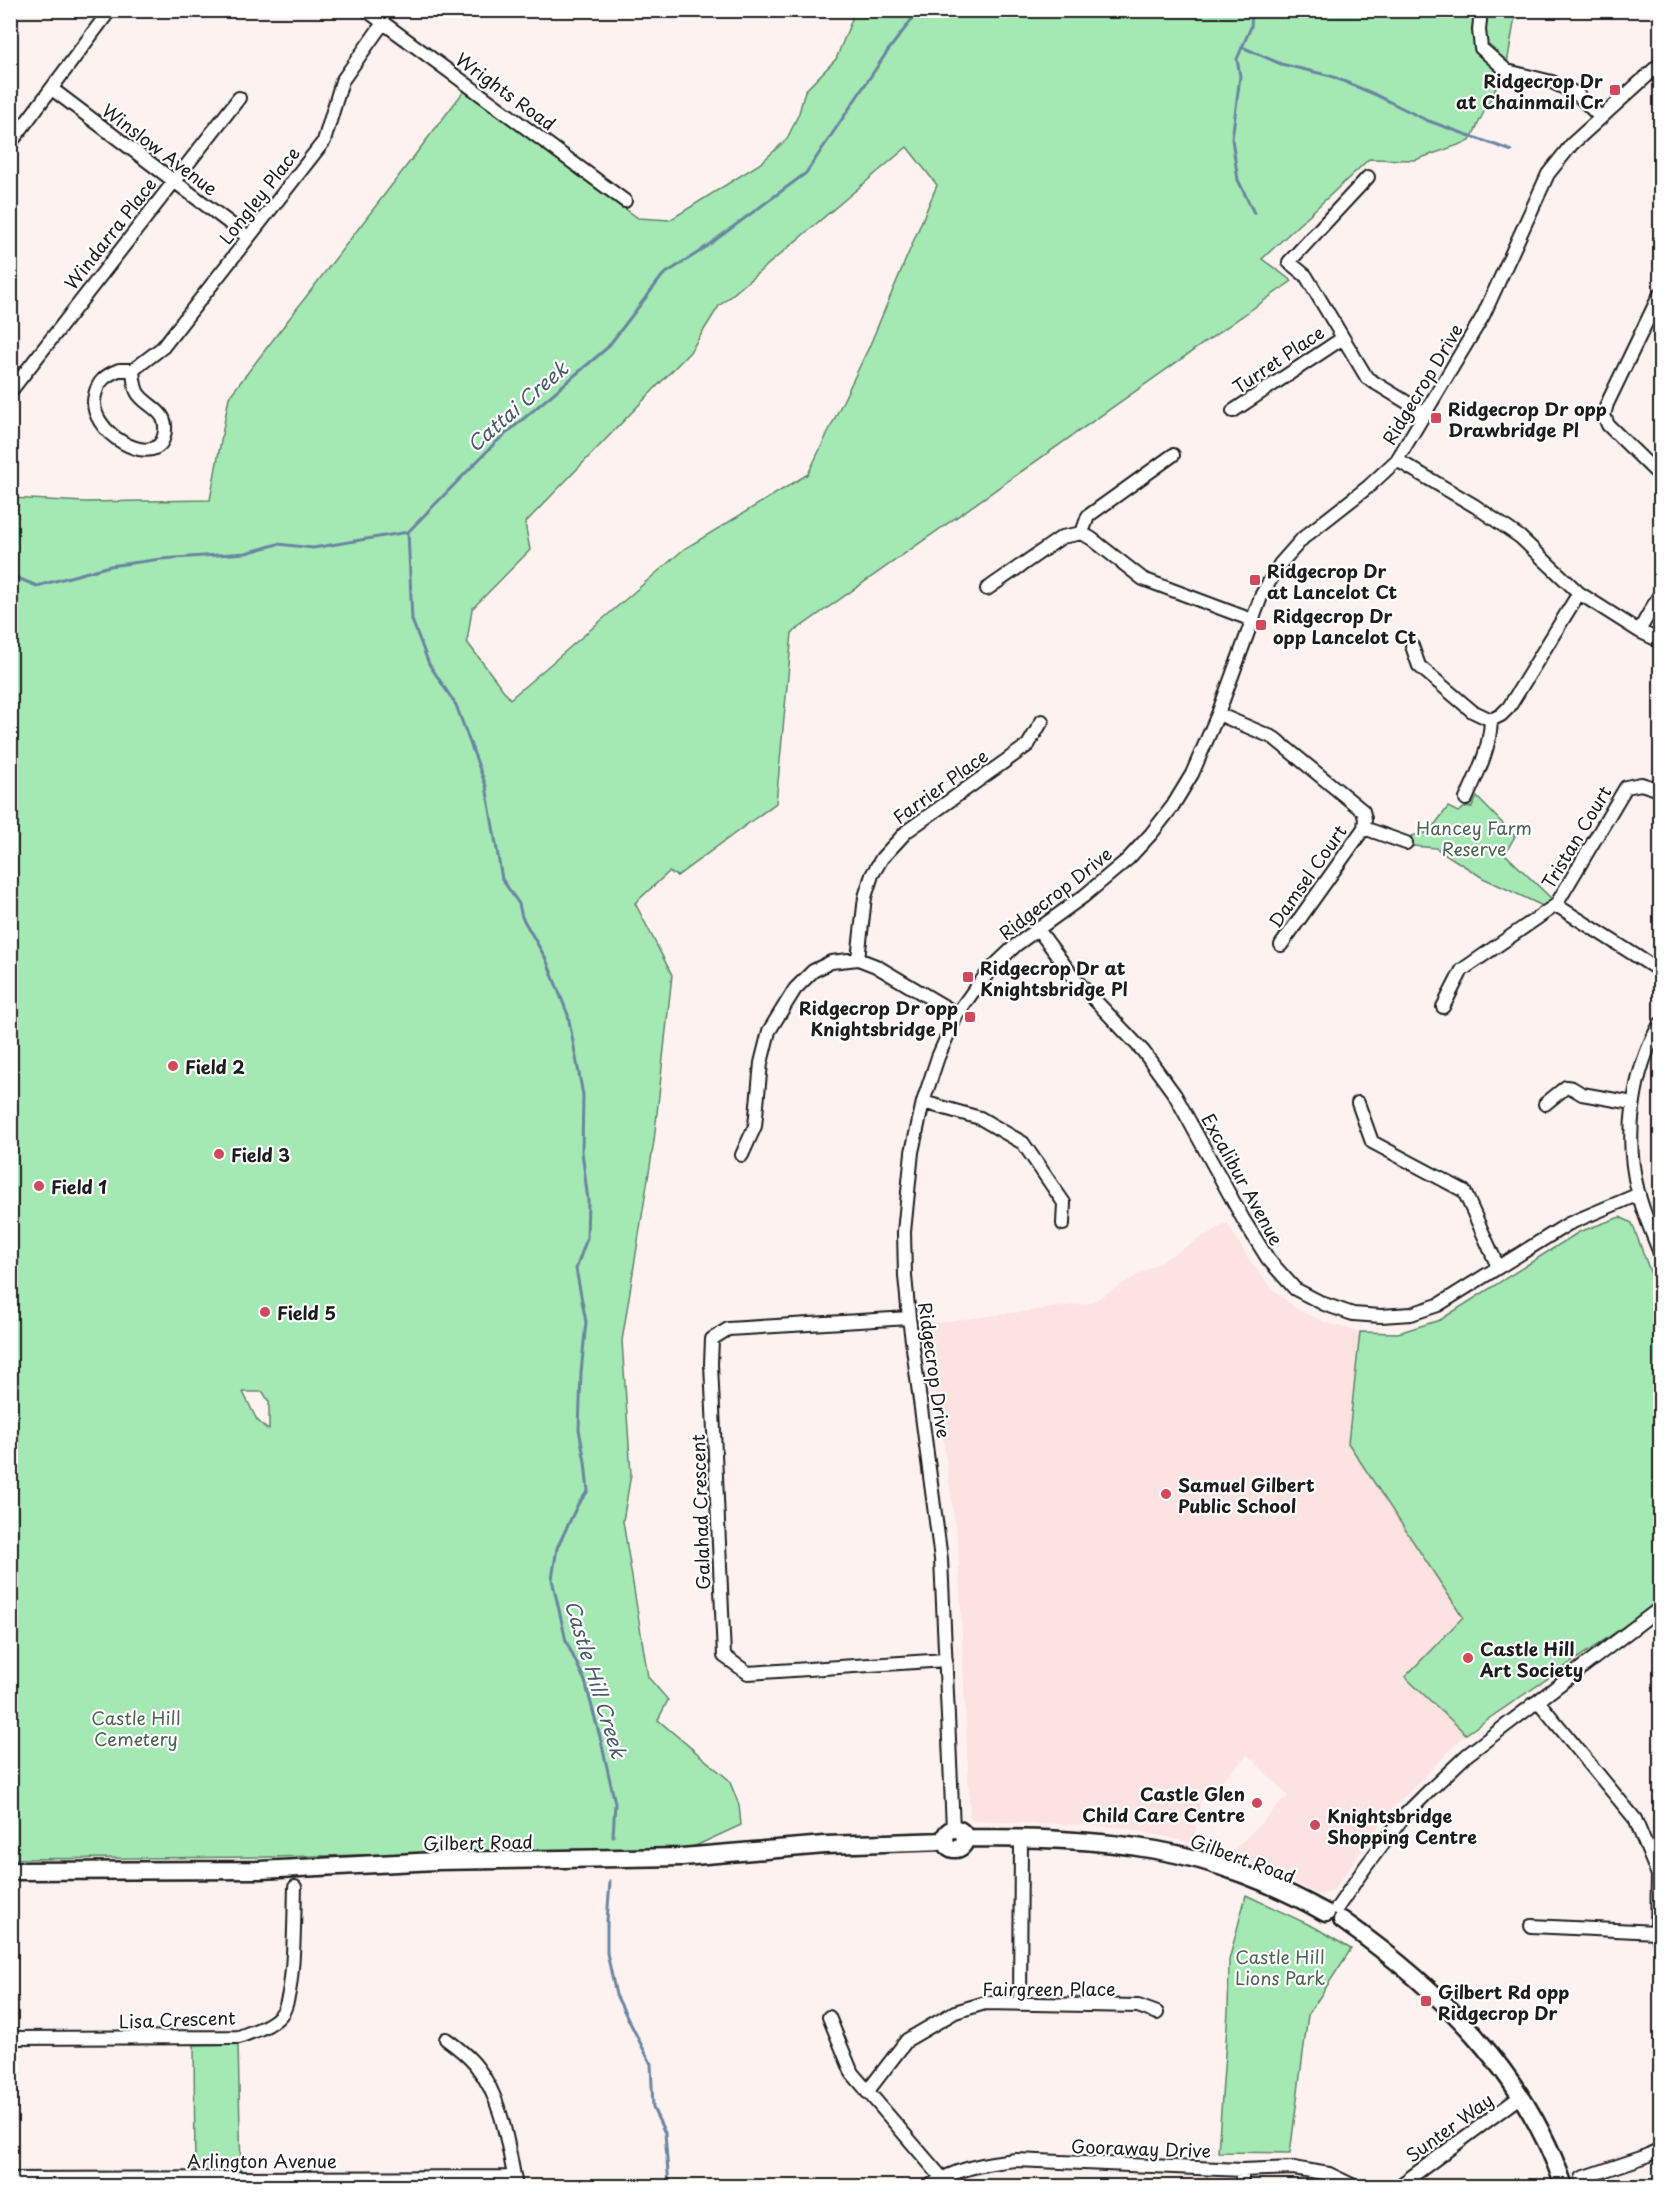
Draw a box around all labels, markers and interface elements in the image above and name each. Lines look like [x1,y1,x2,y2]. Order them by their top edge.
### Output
street label: Wrights Road [450,45,562,137]
place label: Ridgecrop Dr at Chainmail Cr [1456,67,1604,115]
marker: Ridgecrop Dr at Chainmail Cr [1608,83,1622,97]
street label: Winslow Avenue [97,97,224,202]
street label: Longley Place [212,140,306,250]
street label: Windarra Place [58,171,162,295]
street label: Turret Place [1227,318,1329,400]
street label: Ridgecrop Drive [1375,318,1469,450]
water label: Cattai Creek [460,353,575,458]
place label: Ridgecrop Dr opp Drawbridge Pl [1448,395,1607,443]
marker: Ridgecrop Dr opp Drawbridge Pl [1429,411,1443,425]
place label: Ridgecrop Dr at Lancelot Ct [1267,557,1398,605]
marker: Ridgecrop Dr at Lancelot Ct [1248,573,1262,587]
place label: Ridgecrop Dr opp Lancelot Ct [1273,602,1417,650]
marker: Ridgecrop Dr opp Lancelot Ct [1254,618,1268,632]
street label: Farrier Place [887,742,993,830]
street label: Tristan Court [1535,780,1617,894]
park label: Hancey Farm Reserve [1416,814,1532,862]
street label: Damsel Court [1261,819,1353,933]
street label: Ridgecrop Drive [993,840,1117,946]
place label: Ridgecrop Dr at Knightsbridge Pl [980,954,1128,1002]
marker: Ridgecrop Dr at Knightsbridge Pl [961,970,975,984]
place label: Ridgecrop Dr opp Knightsbridge Pl [799,994,958,1042]
marker: Ridgecrop Dr opp Knightsbridge Pl [963,1010,977,1024]
place label: Field 2 [185,1053,245,1080]
marker: Field 2 [166,1059,180,1073]
street label: Excalibur Avenue [1196,1108,1291,1250]
place label: Field 3 [231,1141,290,1168]
marker: Field 3 [212,1147,226,1161]
place label: Field 1 [51,1173,107,1200]
marker: Field 1 [32,1179,46,1193]
place label: Field 5 [277,1299,336,1326]
street label: Ridgecrop Drive [912,1300,958,1440]
marker: Field 5 [258,1305,272,1319]
street label: Galahad Crescent [684,1434,716,1590]
place label: Samuel Gilbert Public School [1178,1471,1315,1519]
marker: Samuel Gilbert Public School [1159,1487,1173,1501]
water label: Castle Hill Creek [558,1596,635,1762]
place label: Castle Hill Art Society [1479,1635,1583,1683]
marker: Castle Hill Art Society [1461,1651,1475,1665]
park label: Castle Hill Cemetery [91,1704,181,1752]
place label: Castle Glen Child Care Centre [1082,1780,1245,1828]
marker: Castle Glen Child Care Centre [1250,1796,1264,1810]
place label: Knightsbridge Shopping Centre [1327,1802,1477,1850]
marker: Knightsbridge Shopping Centre [1308,1818,1322,1832]
street label: Gilbert Road [1187,1827,1299,1889]
street label: Gilbert Road [423,1828,533,1856]
park label: Castle Hill Lions Park [1235,1943,1325,1991]
street label: Fairgreen Place [982,1975,1116,2002]
place label: Gilbert Rd opp Ridgecrop Dr [1438,1978,1569,2026]
marker: Gilbert Rd opp Ridgecrop Dr [1419,1994,1433,2008]
street label: Lisa Crescent [118,2003,236,2035]
street label: Sunter Way [1400,2086,1498,2168]
street label: Gooraway Drive [1071,2132,1211,2164]
street label: Arlington Avenue [187,2147,337,2174]

